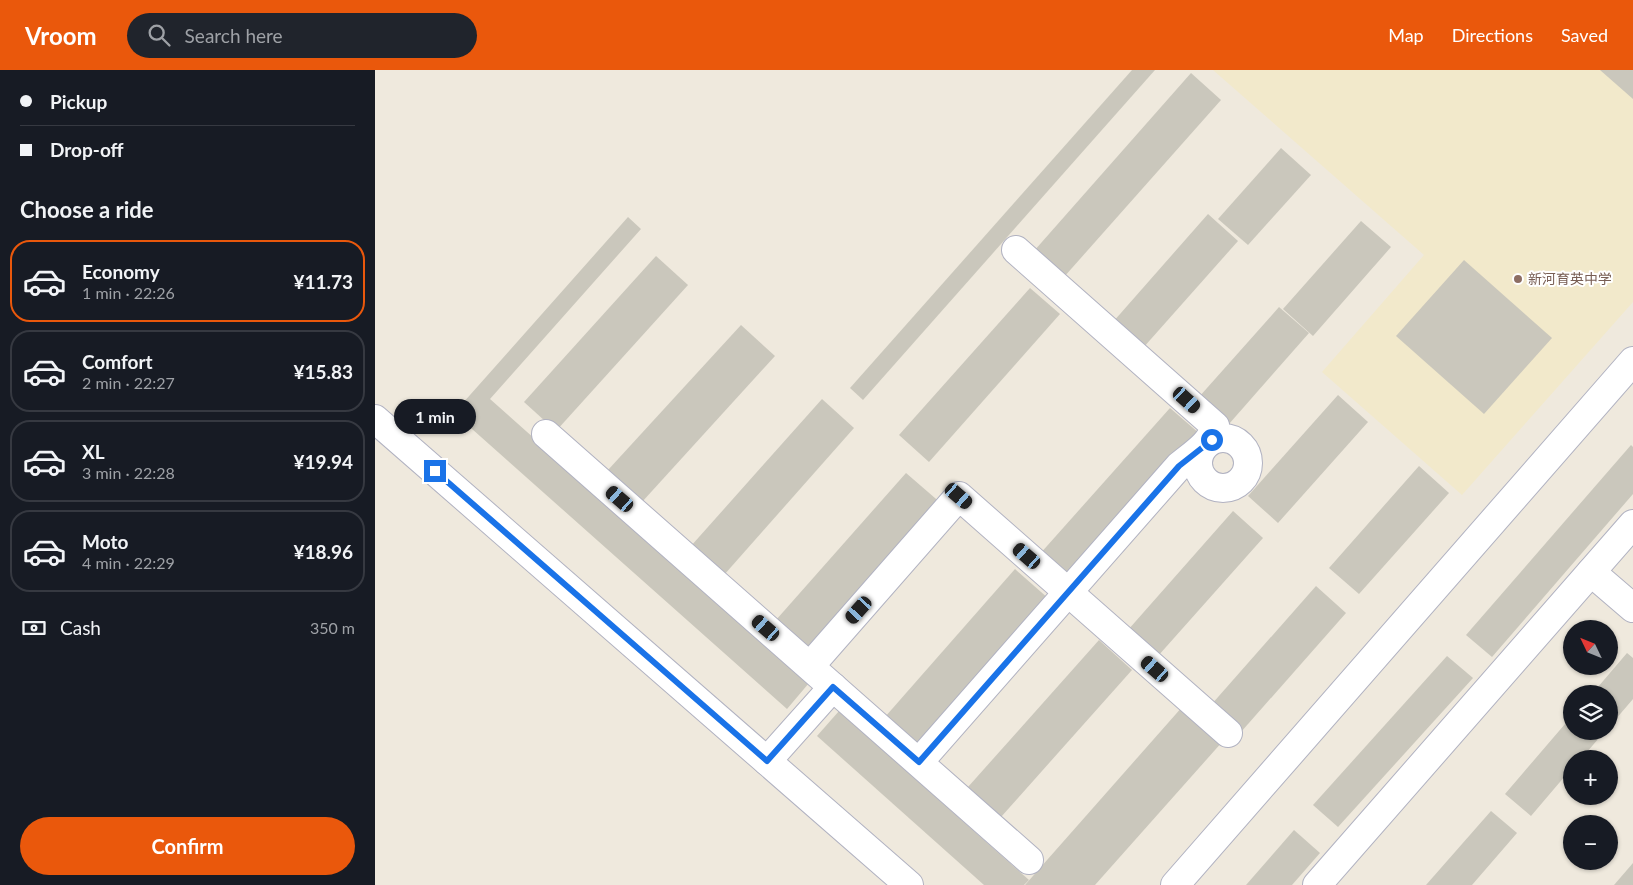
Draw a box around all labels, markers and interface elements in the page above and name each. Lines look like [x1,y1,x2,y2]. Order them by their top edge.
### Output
search box [127,13,477,58]
text: Vroom [25,21,97,50]
icon: search [145,21,173,49]
text: Search here [185,24,283,47]
text: Map [1388,24,1424,46]
text: Directions [1452,24,1533,46]
text: Saved [1561,24,1608,46]
text: Pickup [50,90,107,113]
text: Drop-off [50,138,124,161]
text: Choose a ride [20,196,154,223]
icon: car [22,259,67,304]
text: Economy [82,260,160,283]
text: ¥11.73 [293,270,353,293]
place label: 新河育英中学 [1528,270,1612,287]
marker: 新河育英中学 [1512,273,1524,285]
text: 1 min · 22:26 [82,283,175,302]
icon: car [22,349,67,394]
text: Comfort [82,350,153,373]
text: ¥15.83 [293,360,353,383]
text: 2 min · 22:27 [82,373,175,392]
car [1170,384,1203,416]
callout: 1 min [394,398,476,434]
text: 1 min [415,407,455,426]
route start [1201,429,1223,451]
icon: car [22,439,67,484]
text: XL [82,440,105,463]
text: ¥19.94 [293,450,353,473]
route end [424,460,446,482]
text: 3 min · 22:28 [82,463,175,482]
car [942,480,975,512]
car [603,483,636,515]
icon: car [22,529,67,574]
text: Moto [82,530,128,553]
text: ¥18.96 [293,540,353,563]
car [1010,540,1043,572]
text: 4 min · 22:29 [82,553,175,572]
car [843,594,874,626]
car [749,612,782,644]
icon: cash [20,614,48,642]
text: Cash [60,616,101,639]
text: 350 m [310,618,355,637]
north arrow [1563,620,1617,675]
map controls [1563,620,1618,870]
car [1138,653,1171,685]
button: layers [1563,685,1618,740]
button: + [1563,750,1618,805]
button: − [1563,815,1618,870]
button: Confirm [20,817,355,875]

